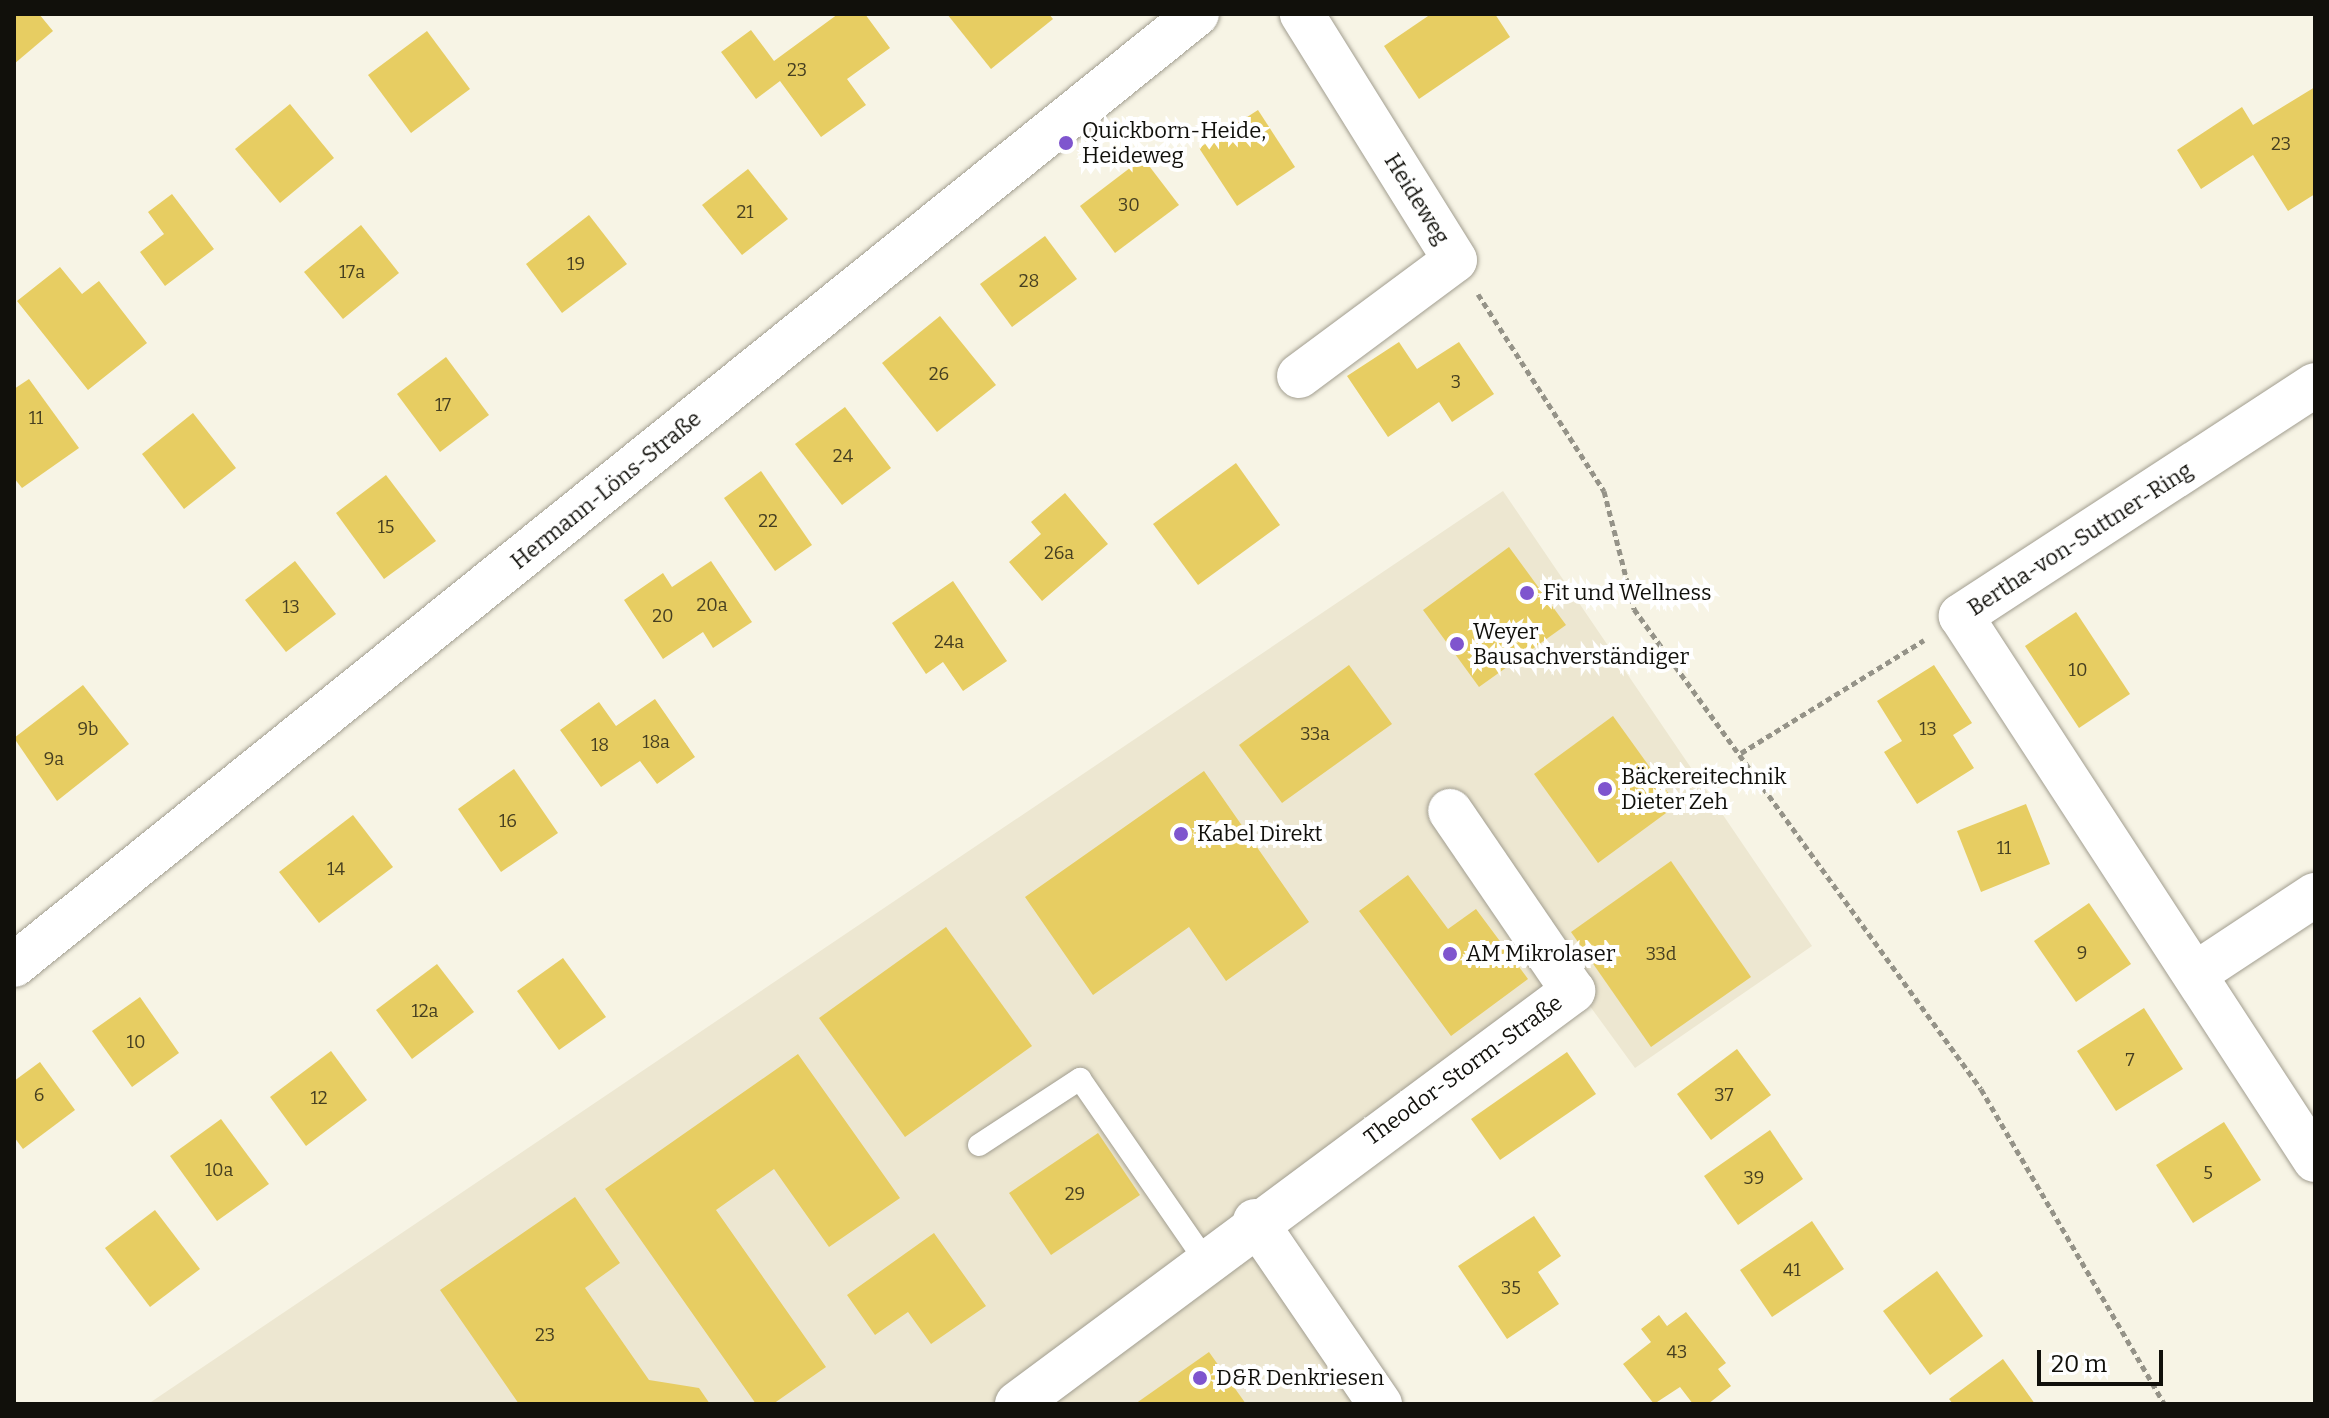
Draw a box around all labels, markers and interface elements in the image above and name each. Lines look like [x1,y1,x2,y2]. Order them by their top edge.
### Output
house number: 23 [787,59,807,81]
place label: Quickborn-Heide, Heideweg [1082,117,1266,168]
house number: 23 [2271,133,2291,155]
marker: Quickborn-Heide, Heideweg [1057,134,1075,152]
street label: Heideweg [1379,149,1455,249]
house number: 30 [1118,194,1140,216]
house number: 21 [736,201,754,223]
house number: 19 [567,253,585,275]
house number: 17a [339,261,365,283]
house number: 28 [1019,270,1039,292]
house number: 26 [929,363,949,385]
house number: 3 [1451,371,1461,393]
house number: 17 [435,394,451,416]
street label: Hermann-Löns-Straße [506,405,706,575]
house number: 11 [29,407,43,429]
house number: 24 [833,445,853,467]
street label: Bertha-von-Suttner-Ring [1963,457,2197,621]
house number: 22 [758,510,778,532]
house number: 15 [378,516,394,538]
house number: 26a [1044,542,1074,564]
place label: Fit und Wellness [1543,580,1712,606]
marker: Fit und Wellness [1518,584,1536,602]
house number: 20a [696,594,728,616]
house number: 13 [282,596,300,618]
house number: 20 [652,605,674,627]
place label: Weyer Bausachverständiger [1473,618,1689,670]
house number: 24a [934,631,964,653]
marker: Weyer Bausachverständiger [1448,635,1466,653]
house number: 10 [2069,659,2087,681]
house number: 9b [78,718,98,740]
house number: 13 [1919,718,1937,740]
house number: 33a [1300,723,1330,745]
house number: 18a [642,731,670,753]
house number: 18 [591,734,609,756]
house number: 9a [44,748,64,770]
place label: Bäckereitechnik Dieter Zeh [1621,763,1786,814]
marker: Bäckereitechnik Dieter Zeh [1596,780,1614,798]
house number: 16 [499,810,517,832]
place label: Kabel Direkt [1197,821,1322,847]
marker: Kabel Direkt [1172,825,1190,843]
house number: 11 [1997,837,2011,859]
house number: 14 [327,858,345,880]
place label: AM Mikrolaser [1466,941,1615,967]
house number: 9 [2077,942,2087,964]
house number: 33d [1646,943,1676,965]
marker: AM Mikrolaser [1441,945,1459,963]
street label: Theodor-Storm-Straße [1359,989,1567,1151]
house number: 12a [412,1000,438,1022]
house number: 10 [127,1031,145,1053]
house number: 7 [2125,1049,2135,1071]
house number: 6 [34,1084,44,1106]
house number: 37 [1714,1084,1734,1106]
house number: 12 [310,1087,328,1109]
house number: 10a [205,1159,233,1181]
house number: 5 [2203,1162,2213,1184]
house number: 39 [1744,1167,1764,1189]
house number: 29 [1065,1183,1085,1205]
house number: 41 [1783,1259,1801,1281]
house number: 35 [1501,1277,1521,1299]
house number: 23 [535,1324,555,1346]
scale bar [2041,1334,2167,1384]
house number: 43 [1667,1341,1687,1363]
text: 20 m [2051,1350,2107,1378]
place label: D&R Denkriesen [1216,1365,1384,1391]
marker: D&R Denkriesen [1191,1369,1209,1387]

